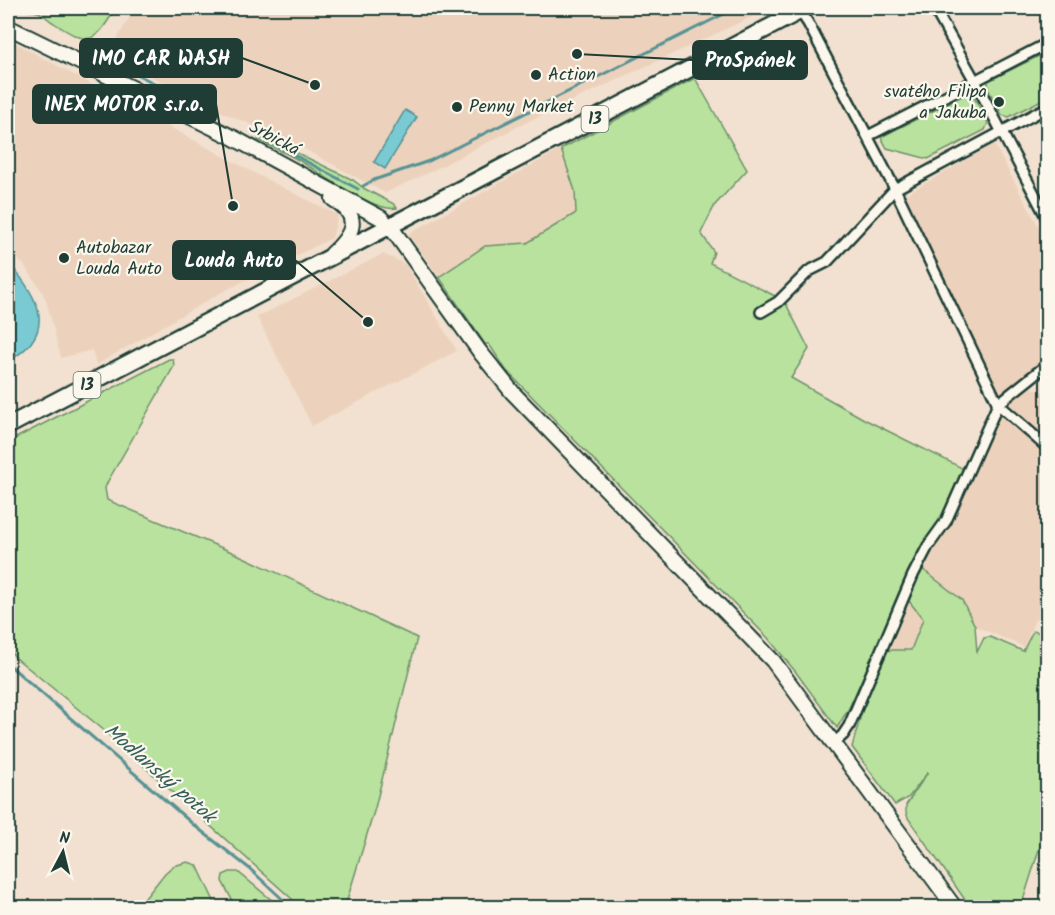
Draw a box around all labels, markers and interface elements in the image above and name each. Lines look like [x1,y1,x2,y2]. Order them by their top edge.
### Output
callout: IMO CAR WASH [80,39,242,77]
callout: ProSpánek [693,41,807,79]
text: IMO CAR WASH [92,44,230,76]
text: ProSpánek [705,46,796,78]
place label: Action [548,61,596,90]
marker: Action [529,68,543,82]
place label: svatého Filipa a Jakuba [884,78,987,128]
callout: INEX MOTOR s.r.o. [33,85,216,123]
text: INEX MOTOR s.r.o. [44,90,204,122]
place label: Penny Market [469,93,575,122]
marker: svatého Filipa a Jakuba [992,95,1006,109]
marker: Penny Market [450,100,464,114]
road number: 13 [582,106,608,132]
street label: Srbická [243,113,306,165]
place label: Autobazar Louda Auto [76,234,162,284]
callout: Louda Auto [173,241,295,279]
text: Louda Auto [185,246,283,278]
marker: Autobazar Louda Auto [57,251,71,265]
road number: 13 [74,372,100,398]
water label: Modlanský potok [96,716,224,834]
north arrow [33,822,93,882]
text: N [58,826,71,852]

